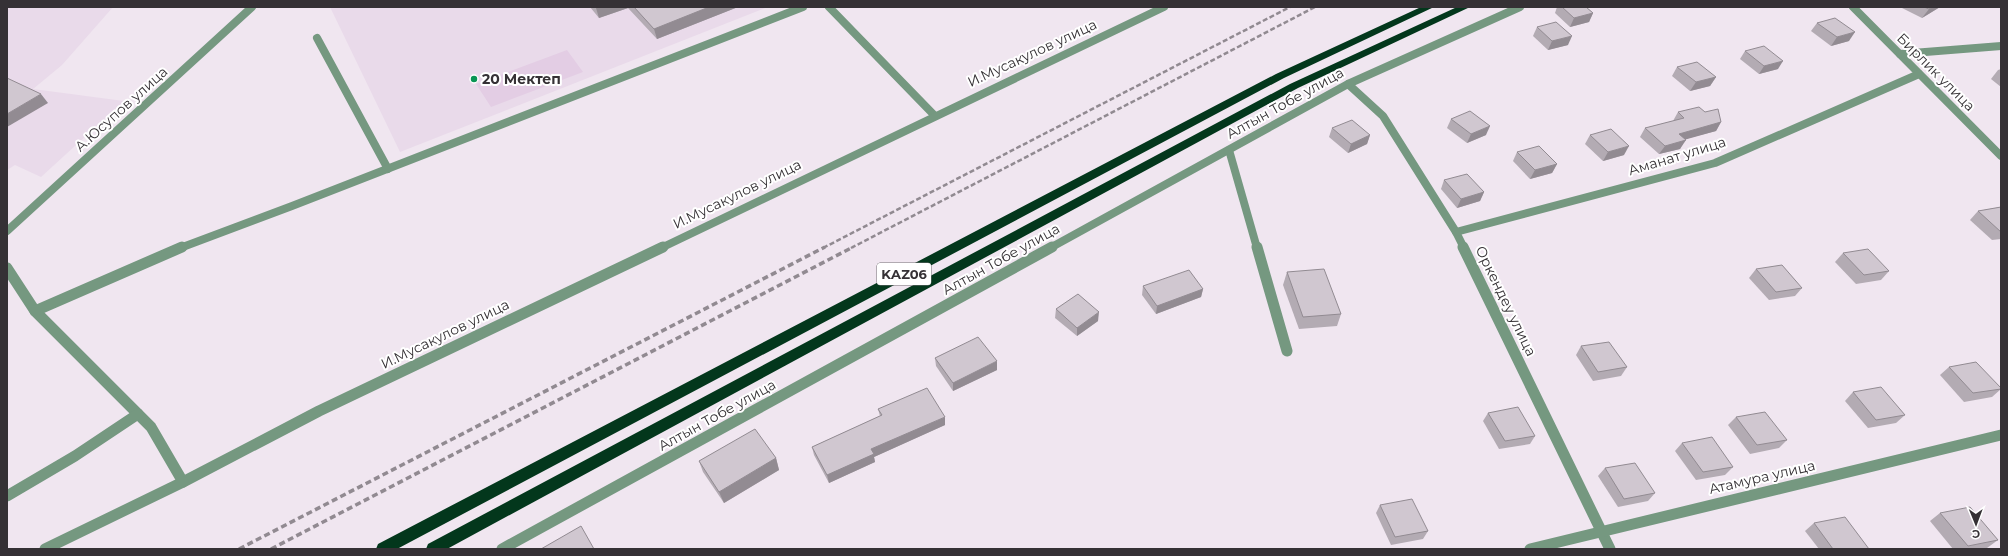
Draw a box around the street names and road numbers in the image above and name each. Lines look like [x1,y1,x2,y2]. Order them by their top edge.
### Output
street label: И.Мусакулов улица [964,15,1100,91]
street label: Бирлик улица [1893,29,1979,115]
street label: А.Юсупов улица [71,63,171,155]
street label: Алтын Тобе улица [1223,63,1347,143]
street label: Аманат улица [1626,133,1728,179]
street label: И.Мусакулов улица [670,155,804,233]
street label: Алтын Тобе улица [939,219,1063,299]
street label: Оркендеу улица [1472,243,1540,359]
road number: KАZ06 [877,263,931,285]
street label: И.Мусакулов улица [378,295,512,373]
street label: Алтын Тобе улица [655,375,779,455]
street label: Атамура улица [1707,456,1817,498]

